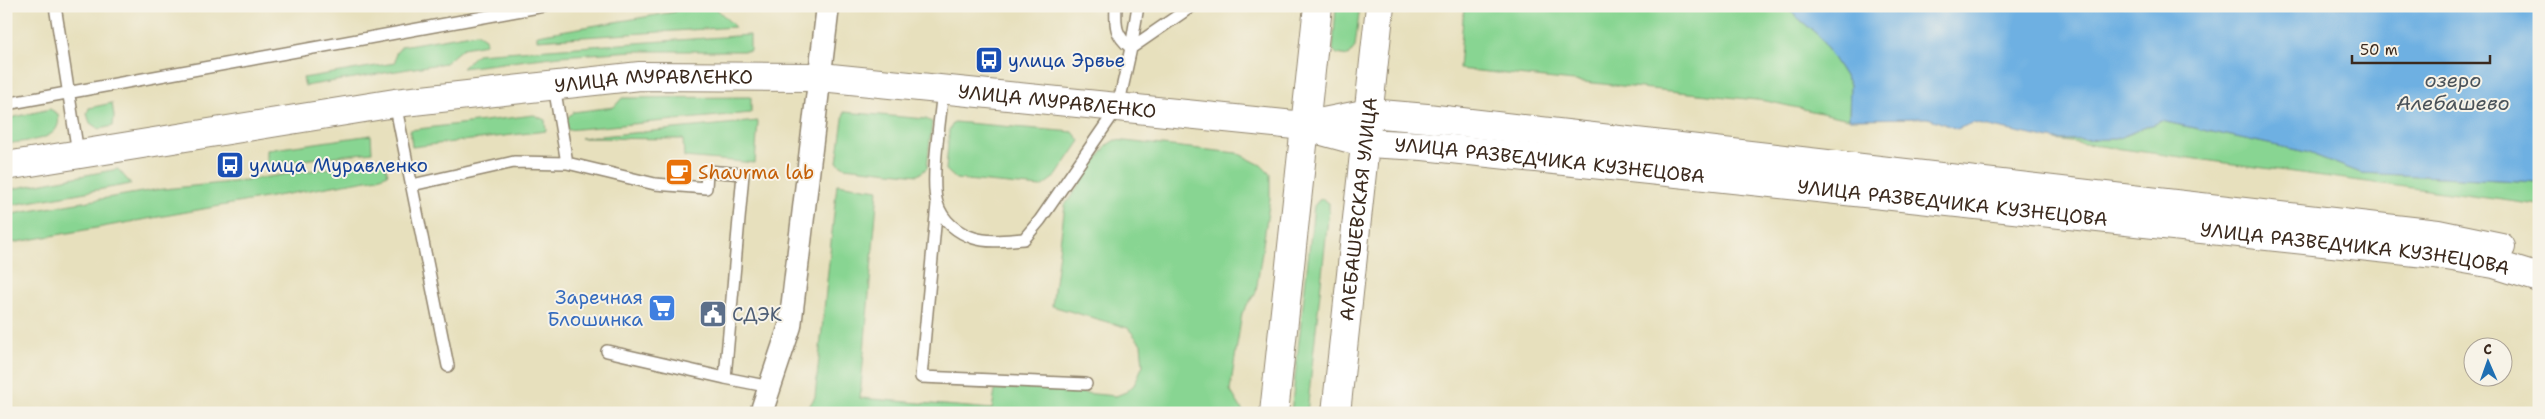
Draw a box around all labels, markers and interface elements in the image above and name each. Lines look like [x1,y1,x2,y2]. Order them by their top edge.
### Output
scale bar [2352,32,2490,64]
text: 50 m [2360,40,2398,60]
bus stop icon: улица Эрвье [974,45,1004,75]
place label: улица Эрвье [1008,48,1125,73]
street label: УЛИЦА МУРАВЛЕНКО [553,64,753,98]
water label: озеро Алебашево [2396,67,2510,116]
street label: УЛИЦА МУРАВЛЕНКО [957,79,1158,124]
street label: АЛЕБАШЕВСКАЯ УЛИЦА [1334,96,1383,322]
street label: УЛИЦА РАЗВЕДЧИКА КУЗНЕЦОВА [1394,133,1707,189]
bus stop icon: улица Муравленко [215,150,245,180]
place label: улица Муравленко [249,153,428,178]
cafe icon: Shaurma lab [664,157,694,187]
place label: Shaurma lab [698,160,814,185]
street label: УЛИЦА РАЗВЕДЧИКА КУЗНЕЦОВА [1796,174,2109,232]
street label: УЛИЦА РАЗВЕДЧИКА КУЗНЕЦОВА [2199,217,2513,281]
place label: Заречная Блошинка [547,285,643,332]
supermarket icon: Заречная Блошинка [647,293,677,323]
public building icon: СДЭК [698,299,728,329]
place label: СДЭК [732,302,782,327]
north arrow [2462,336,2512,386]
text: С [2483,340,2492,358]

